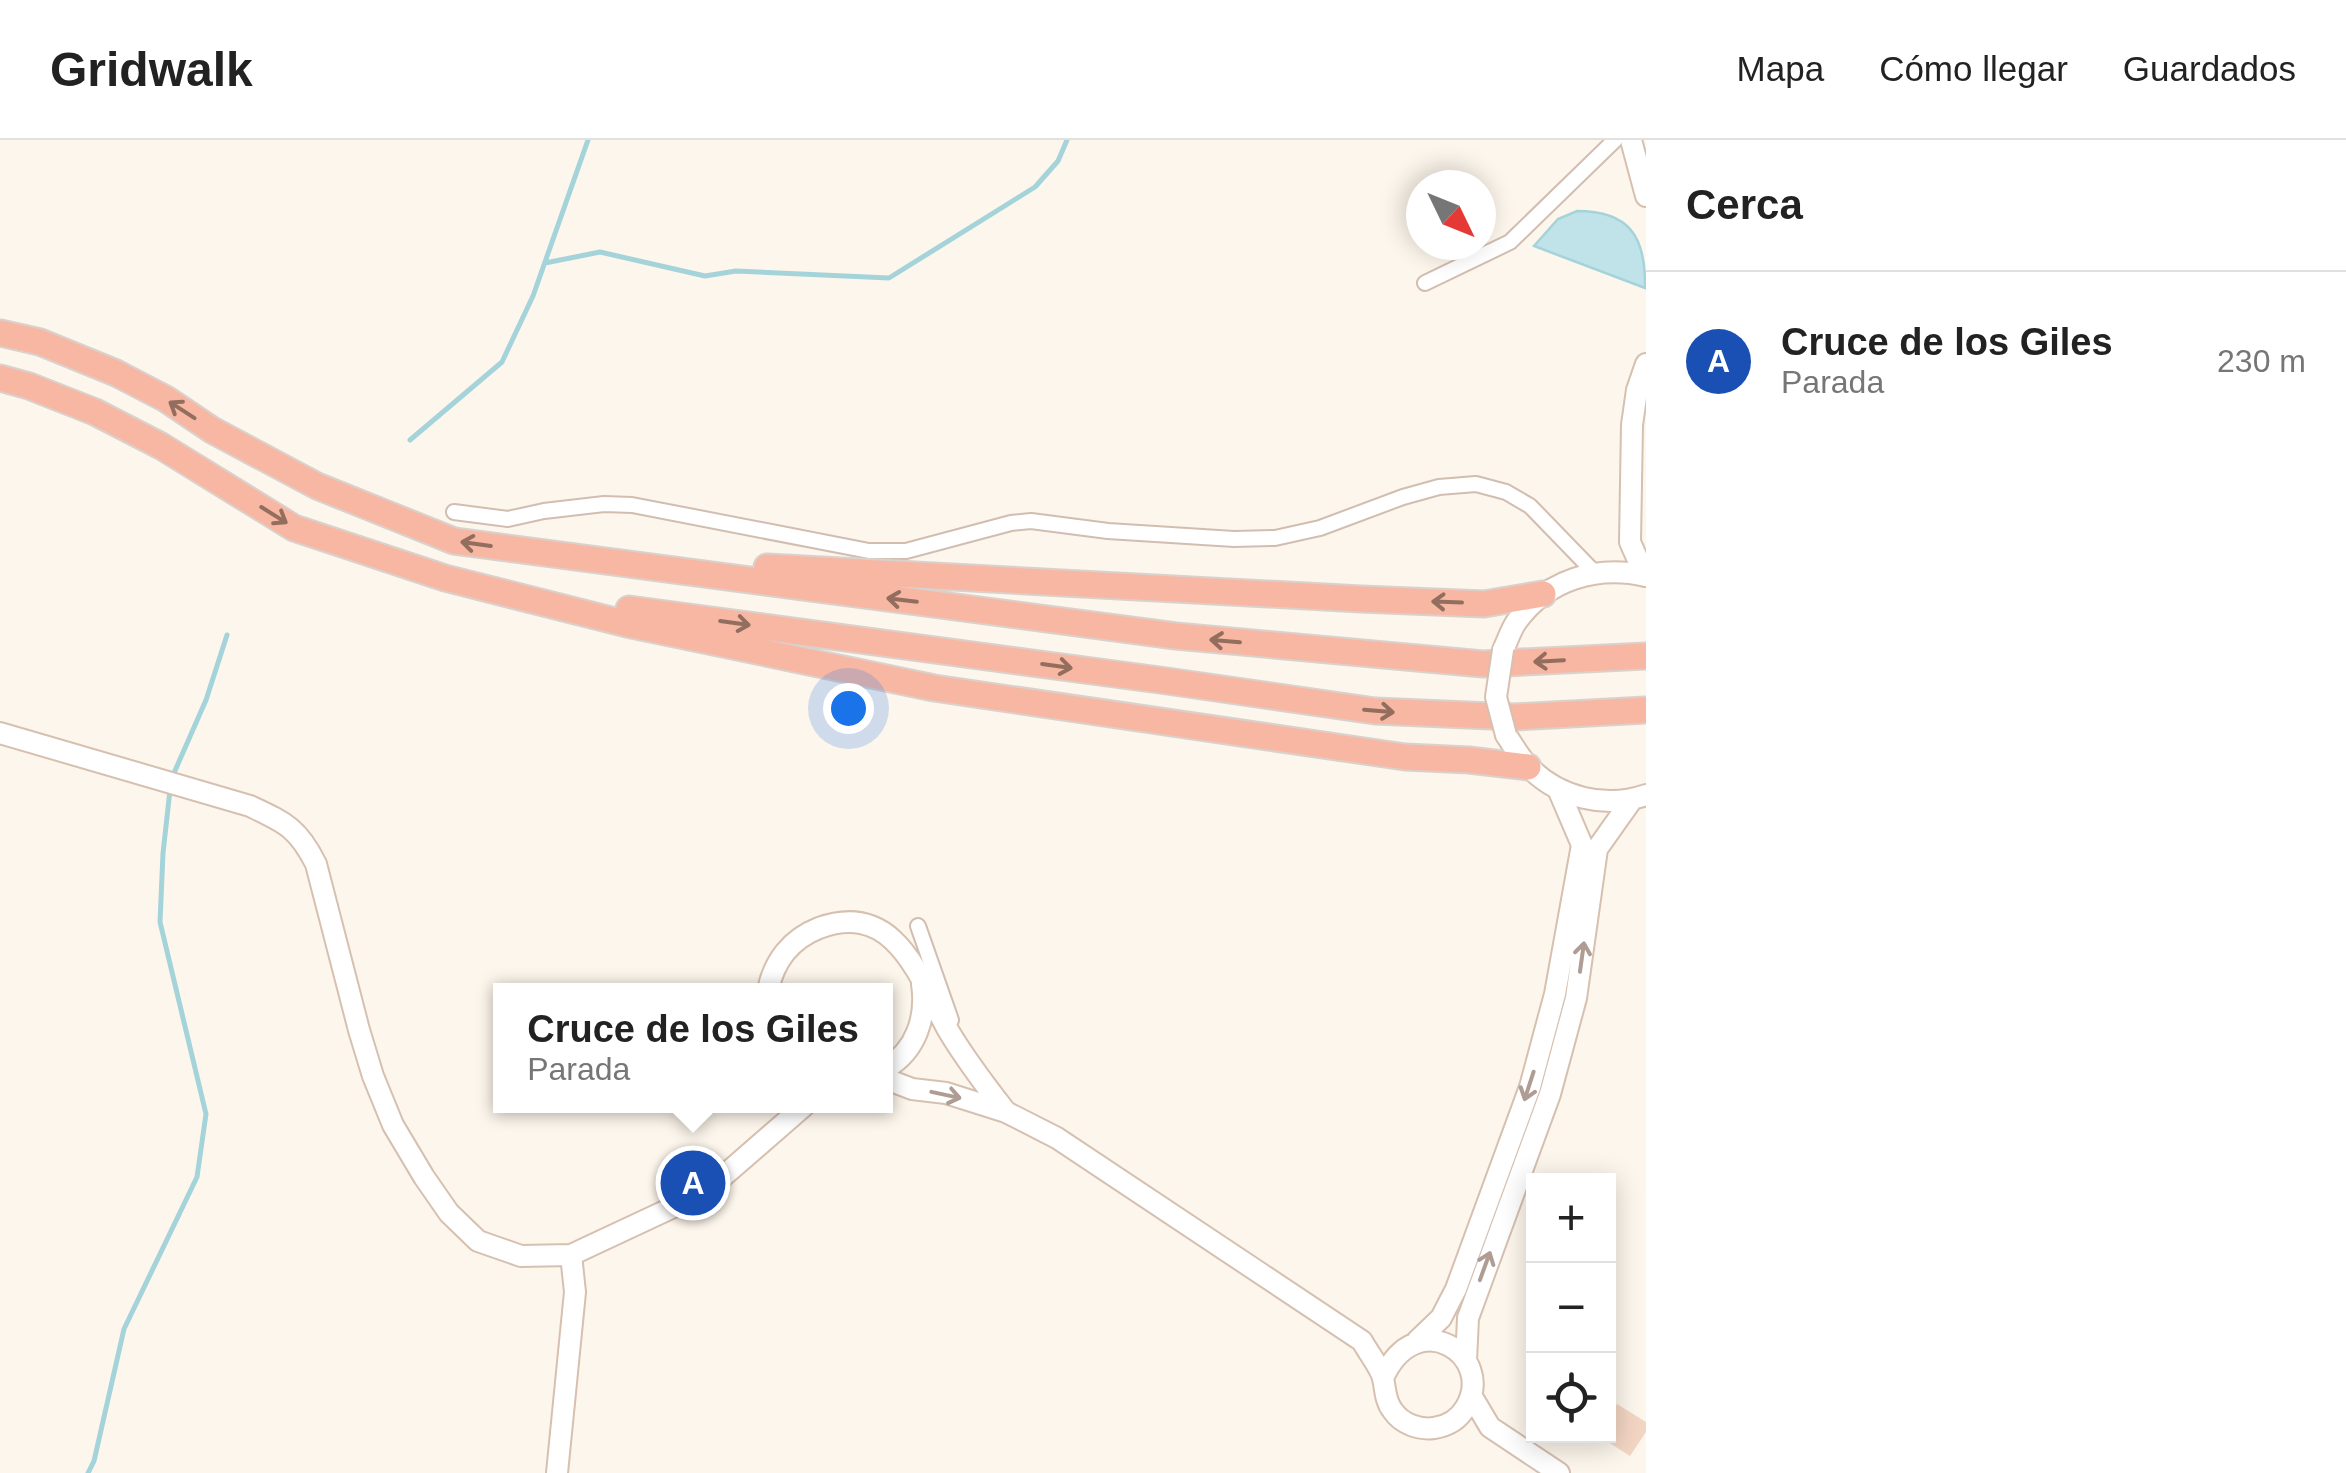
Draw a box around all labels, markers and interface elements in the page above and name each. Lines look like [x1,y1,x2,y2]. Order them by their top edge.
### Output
text: Gridwalk [50,43,253,96]
text: Mapa [1737,49,1824,88]
text: Cómo llegar [1879,49,2068,88]
text: Guardados [2123,49,2296,88]
north arrow [1406,170,1496,260]
text: Cerca [1686,181,1803,228]
text: Cruce de los Giles [1781,321,2113,363]
text: A [1707,343,1730,379]
text: 230 m [2217,343,2306,379]
text: Parada [1781,364,1884,400]
one-way arrow [168,399,196,420]
one-way arrow [259,505,288,526]
one-way arrow [460,535,492,553]
one-way arrow [887,590,919,609]
one-way arrow [1431,593,1463,612]
one-way arrow [719,614,751,633]
one-way arrow [1209,631,1241,650]
one-way arrow [1533,651,1565,670]
one-way arrow [1041,657,1073,676]
your location [823,683,874,734]
one-way arrow [1363,701,1395,720]
one-way arrow [1573,941,1591,974]
popup [493,983,893,1113]
text: Cruce de los Giles [527,1008,859,1050]
text: Parada [527,1051,630,1087]
one-way arrow [1519,1069,1537,1101]
one-way arrow [929,1086,961,1105]
pin: A [660,1146,726,1220]
map controls [1526,1173,1616,1443]
button: + [1526,1173,1616,1263]
one-way arrow [1478,1252,1496,1282]
button: − [1526,1263,1616,1353]
button: locate [1526,1353,1616,1443]

